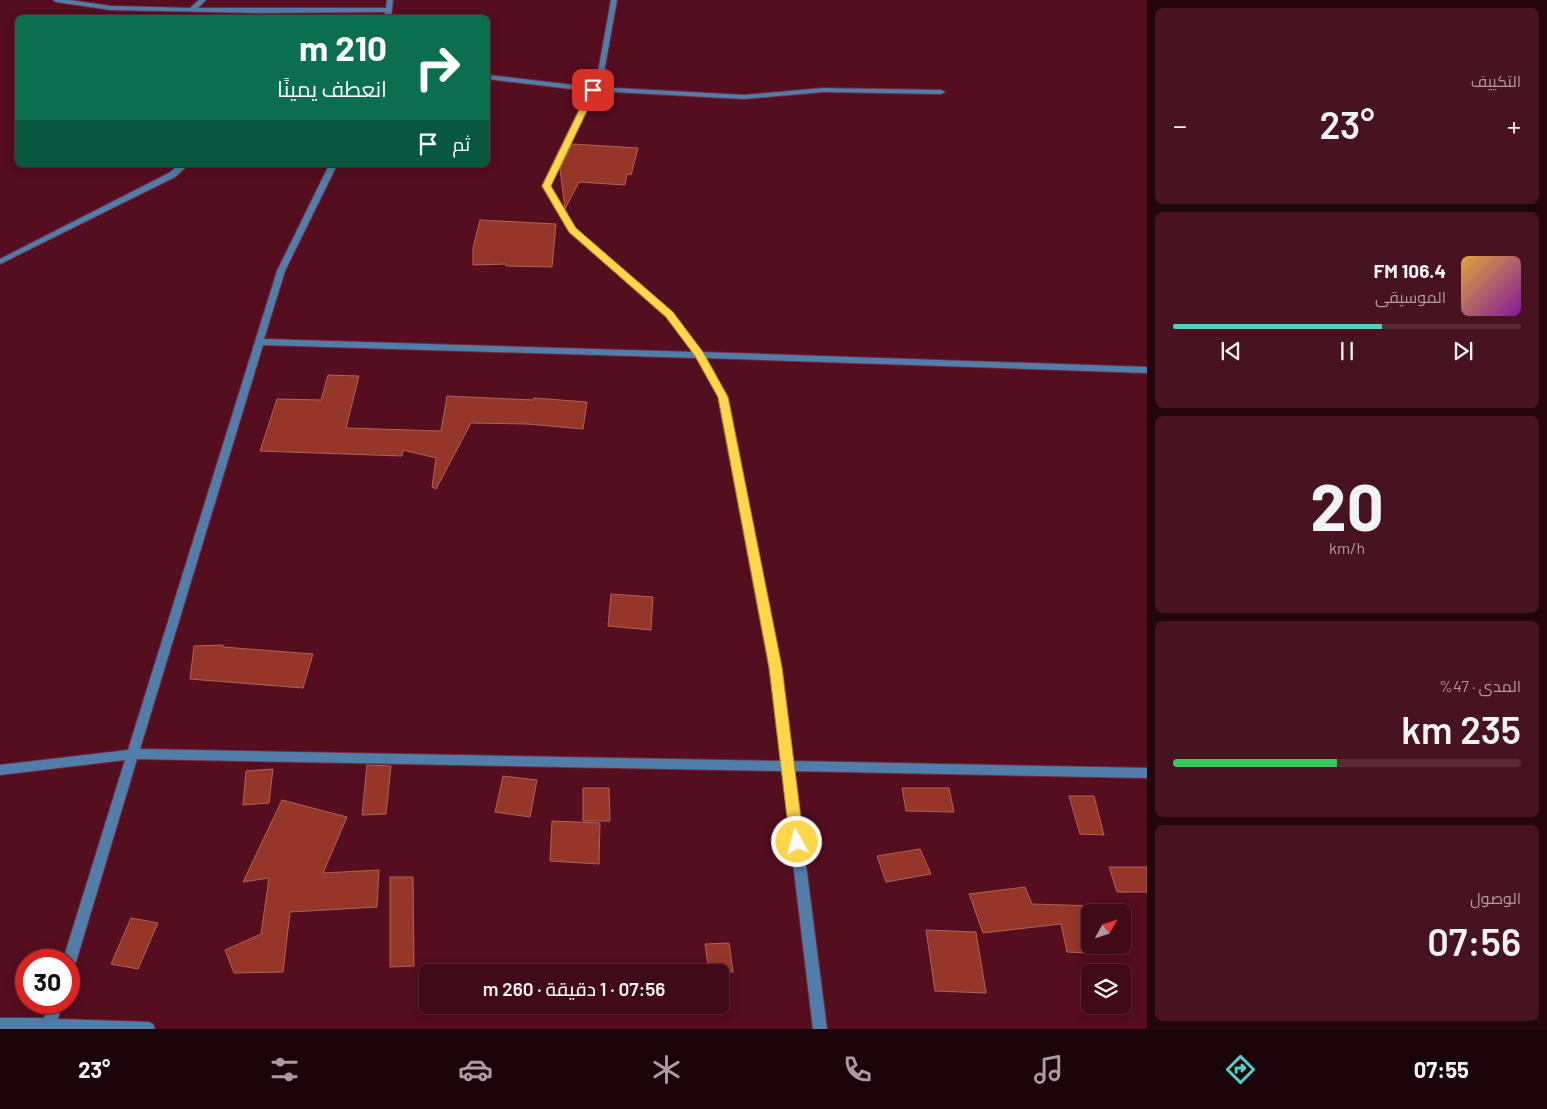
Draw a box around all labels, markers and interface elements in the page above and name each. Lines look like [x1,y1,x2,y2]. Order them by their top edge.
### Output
text: 210 m [299,26,387,68]
icon: right [405,35,470,100]
pin [572,69,614,111]
text: التكييف [1471,71,1521,90]
text: انعطف يمينًا [277,75,387,101]
icon: arrive [579,76,607,104]
text: 23° [1319,101,1375,147]
text: − [1173,108,1187,142]
text: + [1507,108,1521,142]
icon: arrive [414,130,442,158]
text: ثم [452,132,470,155]
text: 106.4 FM [1374,259,1446,282]
text: الموسيقى [1375,287,1446,306]
icon: previous [1217,337,1245,365]
icon: pause [1333,337,1361,365]
icon: next [1449,337,1477,365]
text: 20 [1310,466,1384,544]
text: km/h [1329,538,1365,557]
text: المدى · 47% [1439,676,1521,695]
text: 235 km [1401,706,1521,752]
position arrow [770,815,822,867]
text: الوصول [1470,888,1521,907]
north arrow [1081,904,1131,954]
map controls [1081,904,1131,1014]
text: 07:56 [1427,918,1521,964]
speed limit sign: 30 [15,949,80,1014]
button: layers [1081,964,1131,1014]
text: 07:56 · 1 دقيقة · 260 m [483,977,665,1000]
icon: filters [267,1052,302,1087]
icon: car [458,1052,493,1087]
icon: climate [649,1052,684,1087]
icon: phone [840,1052,875,1087]
icon: music [1031,1052,1066,1087]
icon: directions [1223,1052,1258,1087]
text: 23° [78,1056,110,1082]
text: 07:55 [1414,1056,1469,1082]

